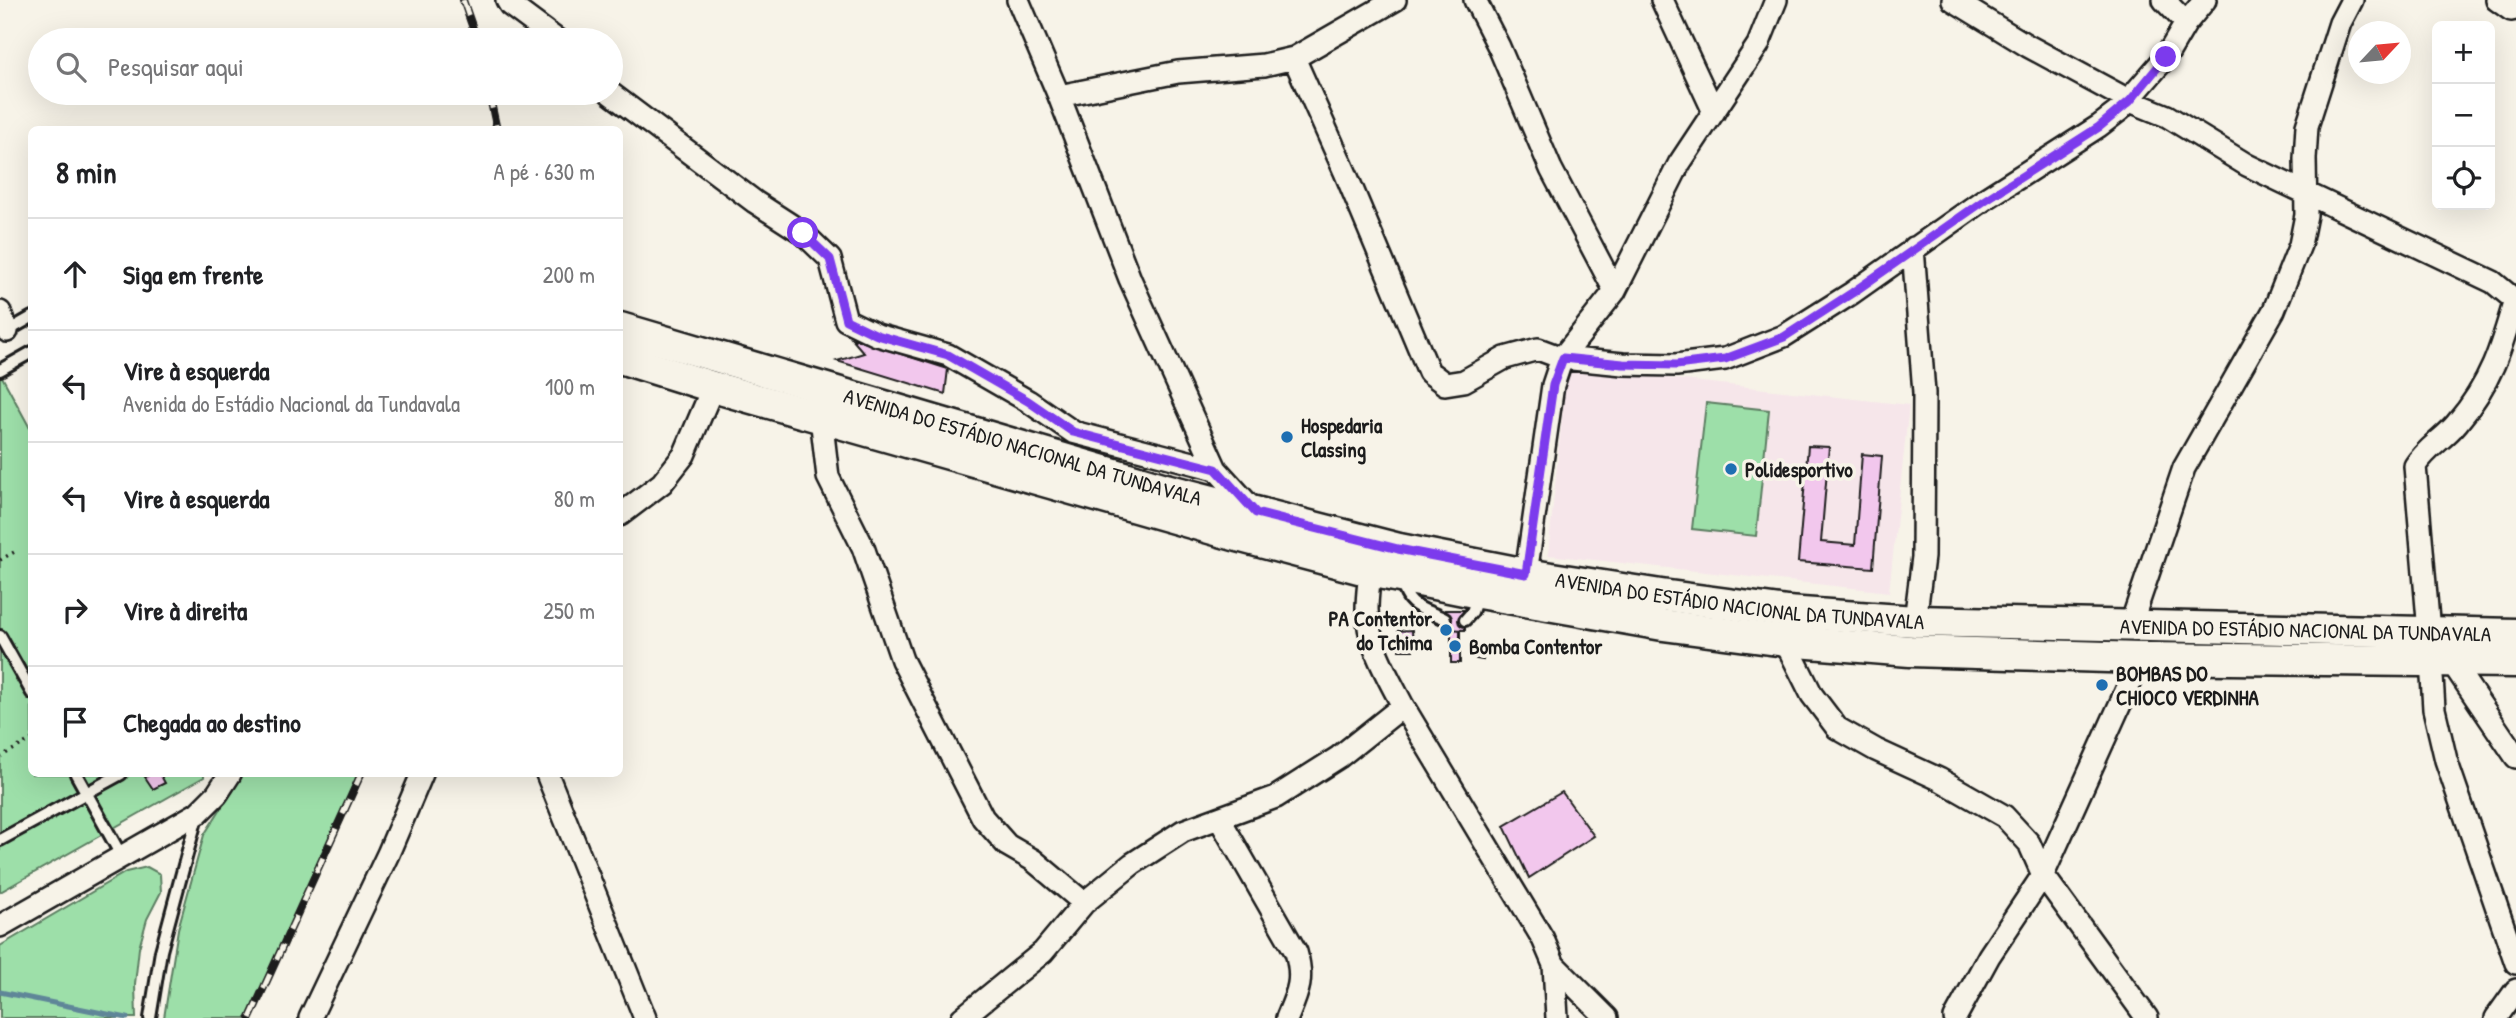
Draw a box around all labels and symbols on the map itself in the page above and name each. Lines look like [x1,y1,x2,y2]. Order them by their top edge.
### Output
north arrow [2348,21,2411,84]
route end [2150,41,2181,72]
route start [787,217,818,248]
street label: AVENIDA DO ESTÁDIO NACIONAL DA TUNDAVALA [841,380,1205,512]
place label: Hospedaria Classing [1301,411,1383,465]
marker: Hospedaria Classing [1279,429,1295,445]
place label: Polidesportivo [1745,455,1853,485]
marker: Polidesportivo [1723,461,1739,477]
street label: AVENIDA DO ESTÁDIO NACIONAL DA TUNDAVALA [1554,564,1925,636]
place label: PA Contentor do Tchima [1329,604,1433,657]
street label: AVENIDA DO ESTÁDIO NACIONAL DA TUNDAVALA [2120,611,2491,648]
marker: PA Contentor do Tchima [1438,622,1454,638]
place label: Bomba Contentor [1469,632,1603,661]
marker: Bomba Contentor [1447,638,1463,654]
place label: BOMBAS DO CHIOCO VERDINHA [2116,659,2259,712]
marker: BOMBAS DO CHIOCO VERDINHA [2094,677,2110,693]

